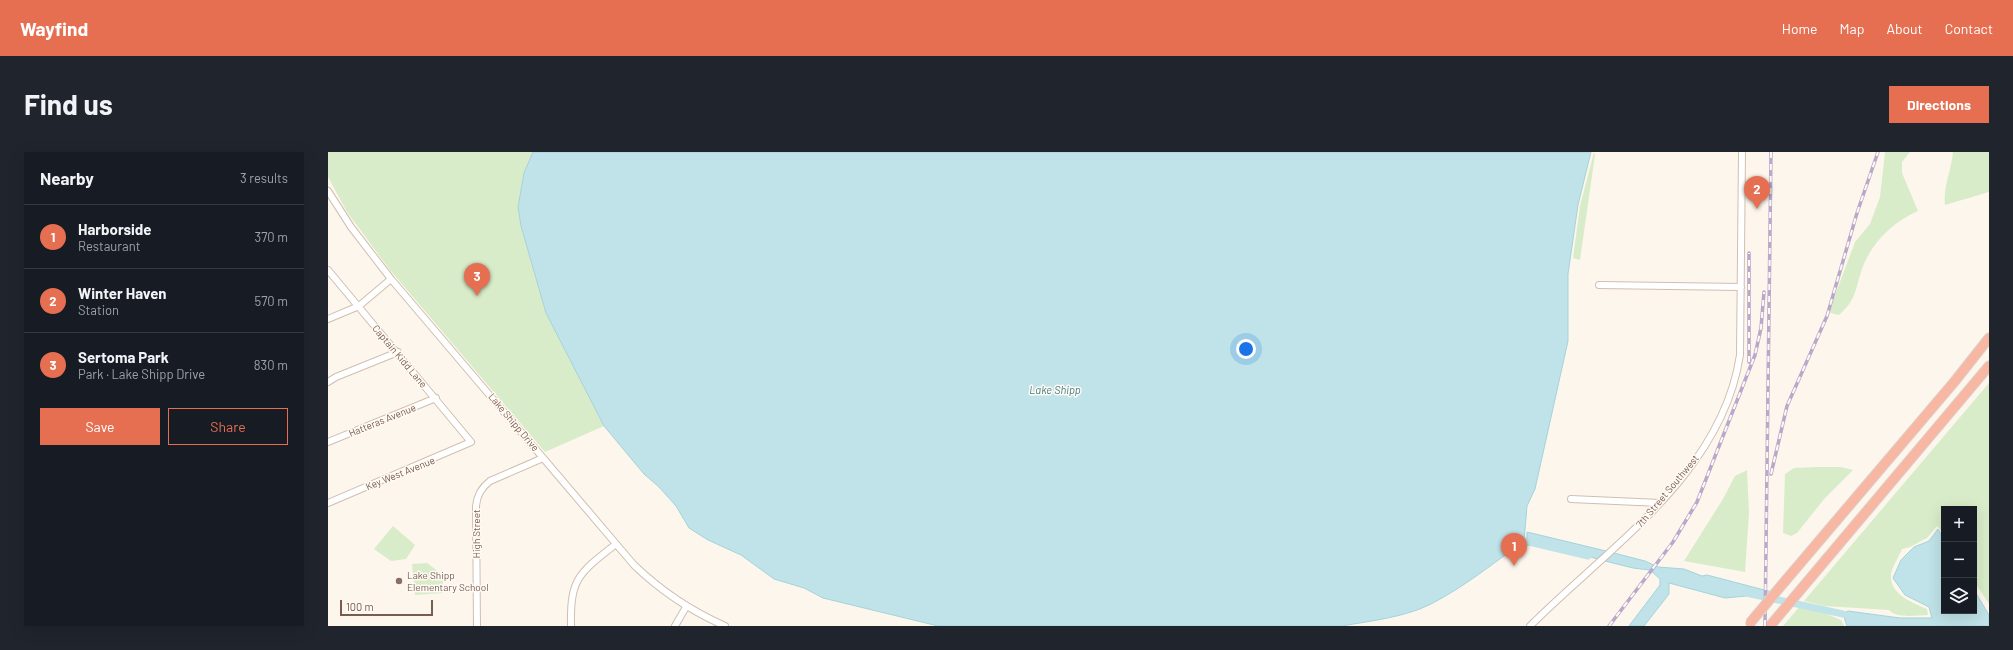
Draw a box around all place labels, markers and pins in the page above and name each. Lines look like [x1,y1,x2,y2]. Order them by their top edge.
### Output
pin: 2 [1744,176,1770,209]
pin: 3 [464,263,490,296]
pin: 1 [1501,533,1527,566]
place label: Lake Shipp Elementary School [407,569,488,593]
marker: Lake Shipp Elementary School [394,576,404,586]

